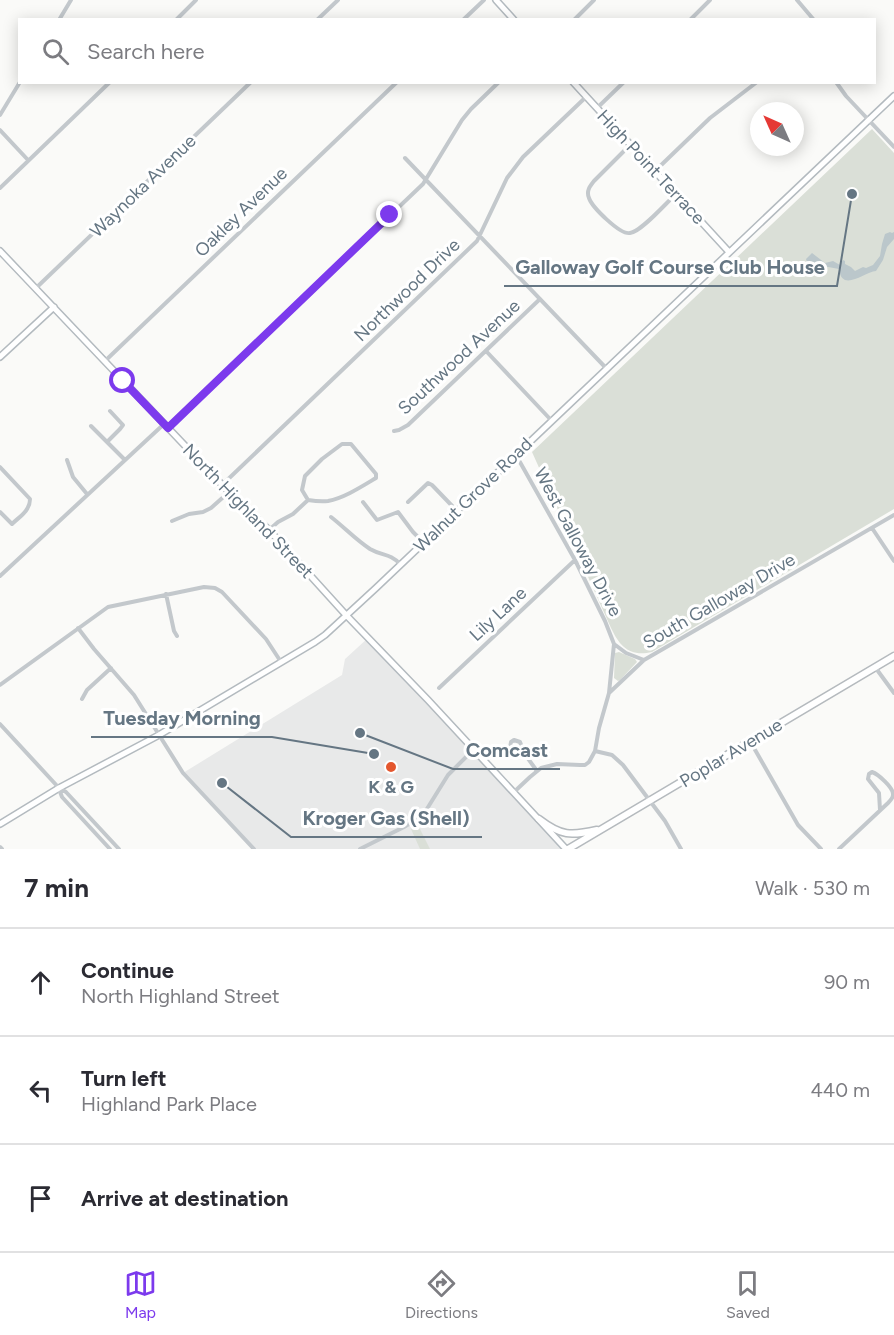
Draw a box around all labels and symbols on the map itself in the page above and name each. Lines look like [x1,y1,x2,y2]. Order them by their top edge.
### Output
north arrow [750,102,804,156]
street label: High Point Terrace [592,105,710,229]
street label: Waynoka Avenue [86,130,201,242]
street label: Oakley Avenue [190,162,292,262]
route end [376,201,402,227]
street label: Northwood Drive [350,234,465,346]
callout: Galloway Golf Course Club House [504,248,837,286]
text: Galloway Golf Course Club House [515,255,825,279]
street label: Southwood Avenue [393,295,525,419]
route start [109,367,135,393]
street label: Walnut Grove Road [409,433,537,557]
street label: North Highland Street [178,439,318,583]
street label: West Galloway Drive [529,464,627,620]
street label: South Galloway Drive [639,548,799,654]
street label: Lily Lane [465,582,531,646]
callout: Tuesday Morning [91,699,272,737]
text: Tuesday Morning [103,706,261,730]
street label: Poplar Avenue [676,714,786,792]
callout: Comcast [453,731,560,769]
text: Comcast [466,738,548,762]
marker: K & G [384,760,398,774]
place label: K & G [368,776,414,798]
callout: Kroger Gas (Shell) [291,799,482,837]
text: Kroger Gas (Shell) [302,806,470,830]

